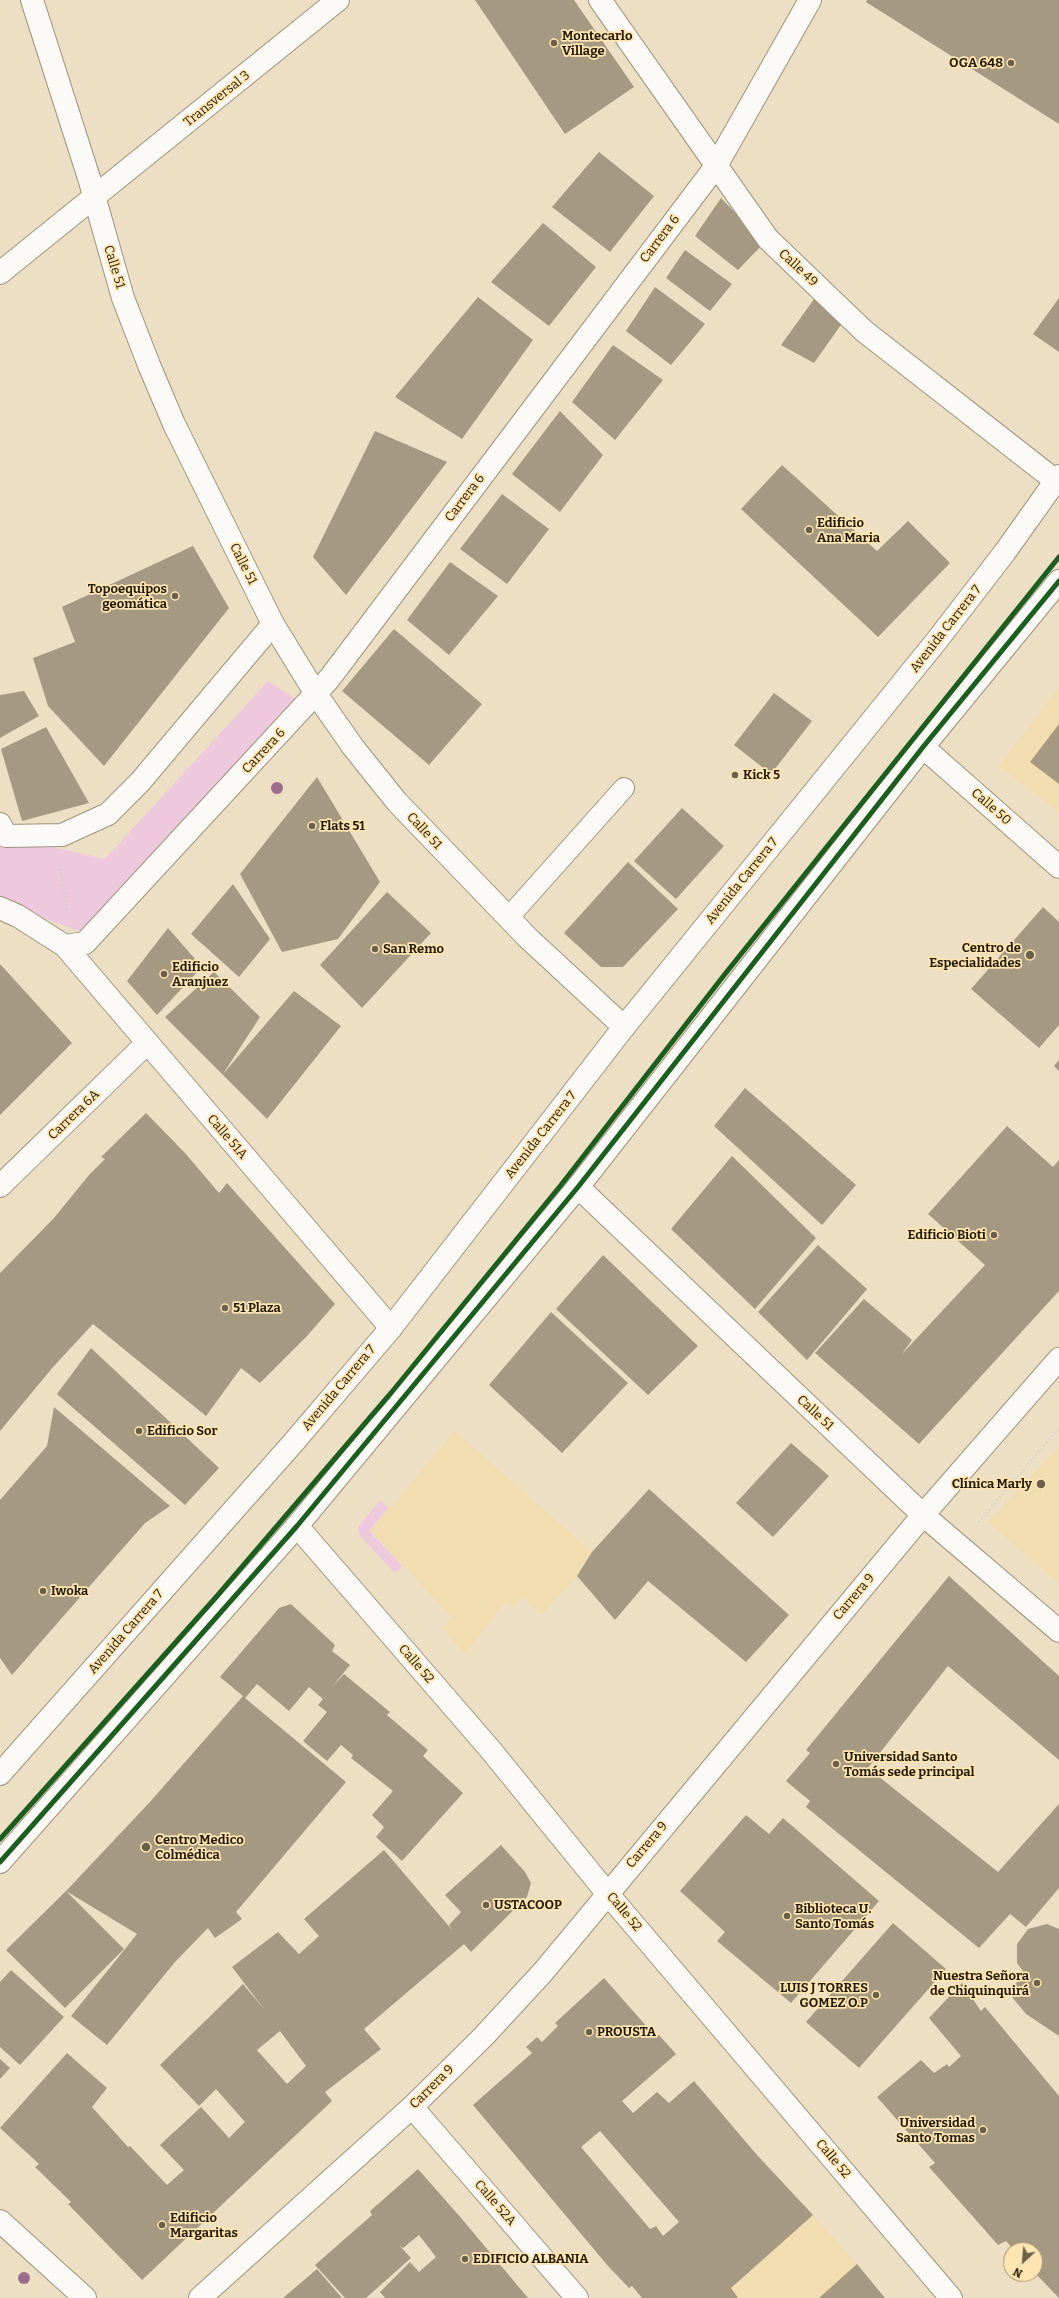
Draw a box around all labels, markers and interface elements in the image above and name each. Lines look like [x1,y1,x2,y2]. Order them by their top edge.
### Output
place label: Montecarlo Village [562,28,632,59]
marker: Montecarlo Village [549,38,559,48]
place label: OGA 648 [949,55,1003,71]
marker: OGA 648 [1006,58,1016,68]
street label: Transversal 3 [181,68,253,130]
street label: Carrera 6 [637,212,683,266]
street label: Calle 51 [100,243,128,291]
street label: Calle 49 [775,246,821,290]
street label: Carrera 6 [442,471,488,525]
place label: Edificio Ana Maria [817,515,880,546]
marker: Edificio Ana Maria [804,525,814,535]
street label: Calle 51 [226,541,260,587]
place label: Topoequipos geomática [88,581,167,612]
street label: Avenida Carrera 7 [907,582,985,676]
marker: Topoequipos geomática [170,591,180,601]
street label: Carrera 6 [239,725,289,777]
place label: Kick 5 [743,767,780,783]
marker: Kick 5 [730,770,740,780]
street label: Calle 50 [968,785,1014,829]
street label: Calle 51 [403,809,445,853]
place label: Flats 51 [320,818,365,834]
marker: Flats 51 [307,821,317,831]
street label: Avenida Carrera 7 [702,835,782,927]
place label: Centro de Especialidades [929,940,1021,971]
place label: San Remo [383,941,444,957]
marker: San Remo [370,944,380,954]
marker: Centro de Especialidades [1024,949,1036,961]
place label: Edificio Aranjuez [172,959,228,990]
marker: Edificio Aranjuez [159,969,169,979]
street label: Carrera 6A [45,1087,103,1143]
street label: Avenida Carrera 7 [502,1088,580,1182]
street label: Calle 51A [203,1112,251,1162]
place label: Edificio Bioti [908,1227,986,1243]
marker: Edificio Bioti [989,1230,999,1240]
place label: 51 Plaza [233,1300,281,1316]
marker: 51 Plaza [220,1303,230,1313]
street label: Avenida Carrera 7 [299,1342,379,1434]
street label: Calle 51 [793,1392,837,1434]
place label: Edificio Sor [147,1423,218,1439]
marker: Edificio Sor [134,1426,144,1436]
place label: Clínica Marly [952,1476,1032,1492]
marker: Clínica Marly [1035,1478,1047,1490]
street label: Carrera 9 [830,1571,878,1623]
place label: Iwoka [51,1583,88,1599]
marker: Iwoka [38,1586,48,1596]
street label: Avenida Carrera 7 [85,1587,167,1677]
street label: Calle 52 [395,1641,437,1687]
place label: Universidad Santo Tomás sede principal [844,1749,975,1780]
marker: Universidad Santo Tomás sede principal [831,1759,841,1769]
street label: Carrera 9 [623,1819,671,1871]
place label: Centro Medico Colmédica [155,1832,244,1863]
marker: Centro Medico Colmédica [140,1841,152,1853]
street label: Calle 52 [603,1889,645,1935]
place label: USTACOOP [494,1897,562,1913]
marker: USTACOOP [481,1900,491,1910]
place label: Biblioteca U. Santo Tomás [795,1901,874,1932]
marker: Biblioteca U. Santo Tomás [782,1911,792,1921]
place label: Nuestra Señora de Chiquinquirá [930,1968,1029,1999]
marker: Nuestra Señora de Chiquinquirá [1032,1978,1042,1988]
place label: LUIS J TORRES GOMEZ O.P [780,1980,868,2011]
marker: LUIS J TORRES GOMEZ O.P [871,1990,881,2000]
place label: PROUSTA [597,2024,656,2040]
marker: PROUSTA [584,2027,594,2037]
street label: Carrera 9 [407,2062,457,2112]
place label: Universidad Santo Tomas [896,2115,975,2146]
marker: Universidad Santo Tomas [978,2125,988,2135]
street label: Calle 52 [812,2136,854,2182]
street label: Calle 52A [471,2177,519,2229]
place label: Edificio Margaritas [170,2210,238,2241]
marker: Edificio Margaritas [157,2220,167,2230]
north arrow [1003,2242,1043,2282]
place label: EDIFICIO ALBANIA [473,2251,588,2267]
marker: EDIFICIO ALBANIA [460,2254,470,2264]
text: N [1011,2265,1025,2280]

